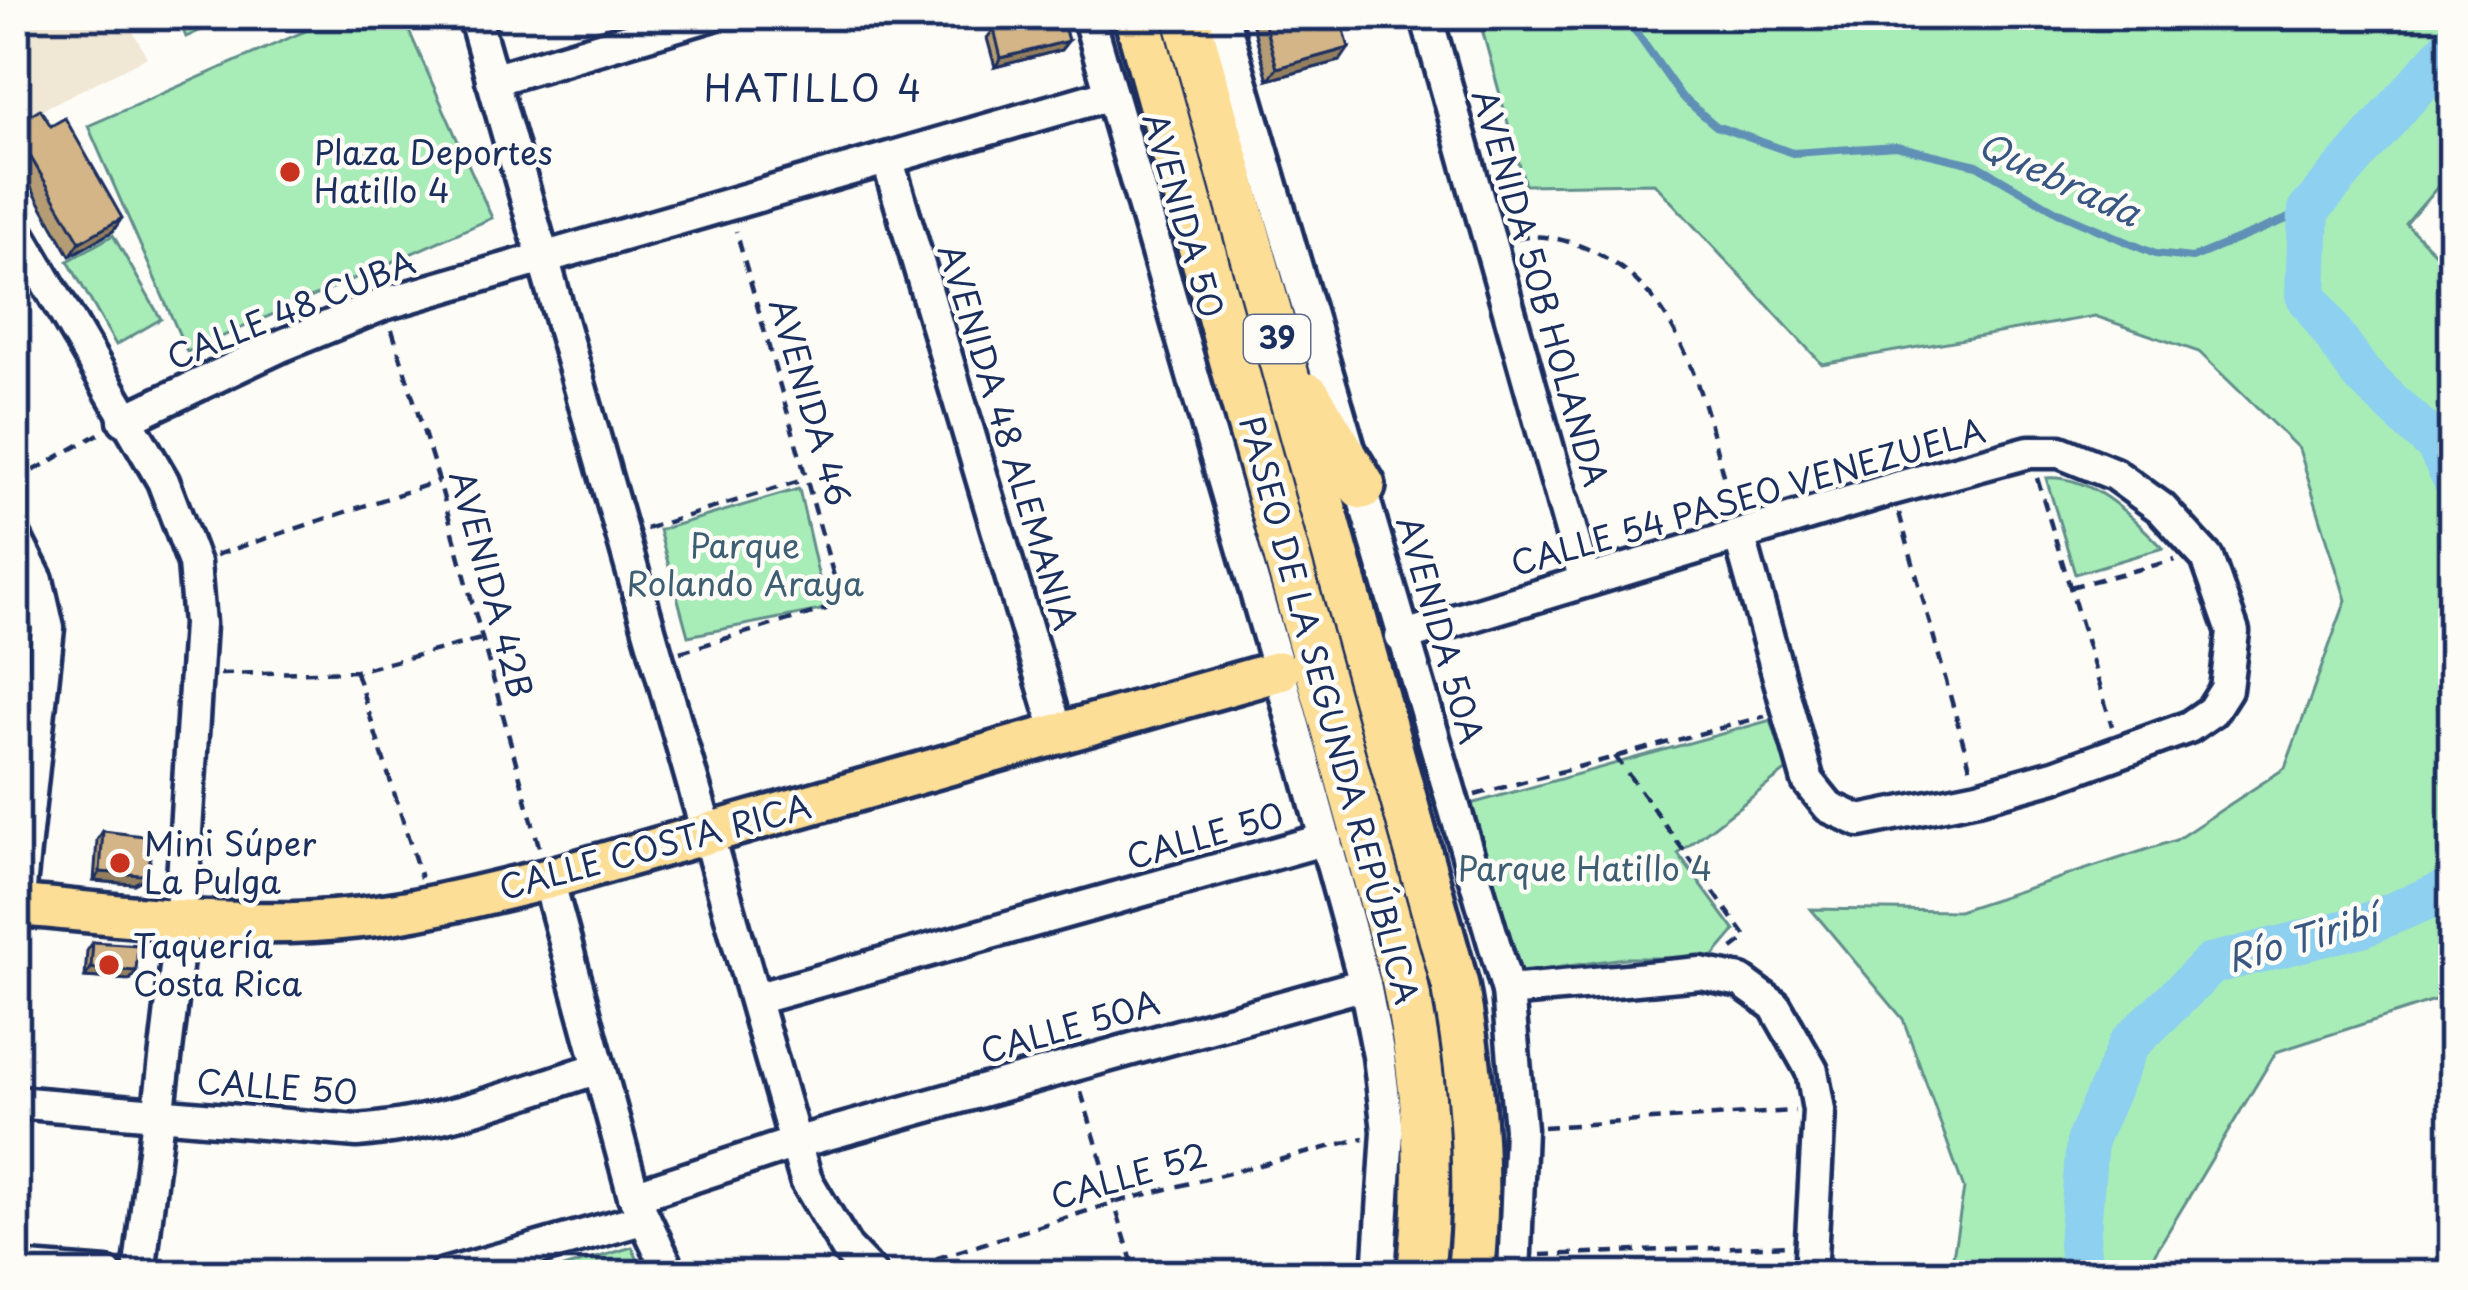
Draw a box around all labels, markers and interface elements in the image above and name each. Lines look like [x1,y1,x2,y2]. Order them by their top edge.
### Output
district label: HATILLO 4 [704,60,924,114]
street label: AVENIDA 50B HOLANDA [1461,83,1623,492]
street label: AVENIDA 50 [1132,106,1238,323]
water label: Quebrada [1970,116,2151,239]
place label: Plaza Deportes Hatillo 4 [314,126,553,214]
marker: Plaza Deportes Hatillo 4 [277,159,303,185]
street label: CALLE 48 CUBA [159,236,422,381]
street label: AVENIDA 48 ALEMANIA [927,237,1092,636]
street label: AVENIDA 46 [758,292,865,511]
road number: 39 [1244,315,1310,363]
street label: CALLE 54 PASEO VENEZUELA [1504,403,1991,587]
street label: PASEO DE LA SEGUNDA REPÚBLICA [1228,410,1434,1009]
street label: AVENIDA 42B [439,464,547,703]
street label: AVENIDA 50A [1386,510,1498,749]
park label: Parque Rolando Araya [626,519,864,607]
street label: CALLE COSTA RICA [493,779,816,911]
street label: CALLE 50 [1120,788,1289,880]
place label: Mini Súper La Pulga [144,817,316,905]
park label: Parque Hatillo 4 [1458,842,1712,892]
marker: Mini Súper La Pulga [107,850,133,876]
water label: Río Tiribí [2220,888,2391,984]
place label: Taquería Costa Rica [133,919,302,1007]
marker: Taquería Costa Rica [96,952,122,978]
street label: CALLE 50A [974,976,1165,1075]
street label: CALLE 50 [195,1054,359,1116]
street label: CALLE 52 [1044,1128,1213,1220]

